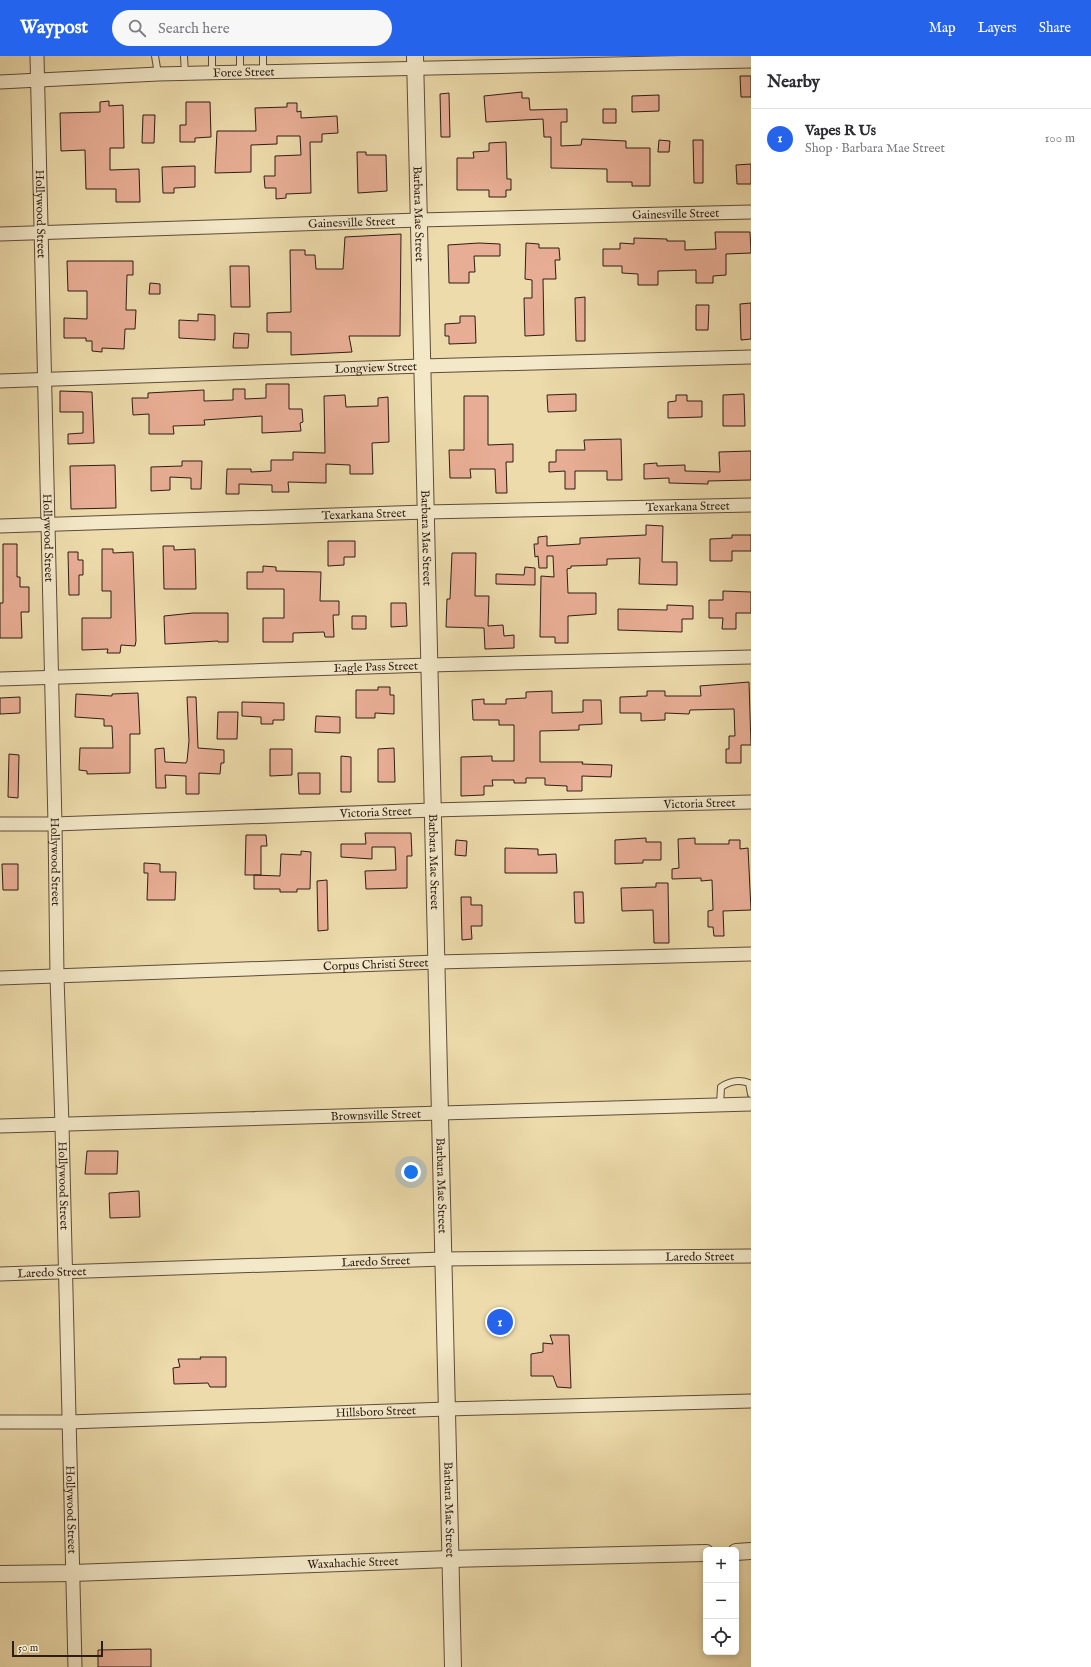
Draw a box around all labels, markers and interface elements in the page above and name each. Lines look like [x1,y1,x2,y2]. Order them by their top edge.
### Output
search box [112,10,392,46]
text: Waypost [20,16,88,40]
icon: search [126,17,148,39]
text: Search here [158,19,230,38]
text: Map [929,19,956,37]
text: Layers [978,19,1017,37]
text: Share [1039,19,1071,37]
street label: Force Street [213,64,275,81]
text: Nearby [767,72,820,93]
text: Vapes R Us [805,121,876,140]
text: 1 [778,130,782,147]
text: 100 m [1045,130,1075,147]
text: Shop · Barbara Mae Street [805,140,945,157]
street label: Barbara Mae Street [410,166,427,262]
street label: Hollywood Street [32,170,49,258]
street label: Gainesville Street [632,206,719,223]
street label: Gainesville Street [308,214,396,232]
street label: Longview Street [334,359,417,377]
street label: Barbara Mae Street [417,490,434,586]
street label: Hollywood Street [39,493,56,582]
street label: Texarkana Street [645,498,730,515]
street label: Texarkana Street [321,506,406,523]
street label: Eagle Pass Street [333,658,418,676]
street label: Victoria Street [662,795,736,812]
street label: Victoria Street [339,804,412,821]
street label: Barbara Mae Street [425,814,442,910]
street label: Hollywood Street [47,817,63,906]
street label: Corpus Christi Street [323,955,429,974]
street label: Brownsville Street [331,1107,421,1124]
street label: Barbara Mae Street [433,1138,450,1234]
street label: Hollywood Street [54,1141,72,1230]
your location [401,1162,421,1182]
street label: Laredo Street [665,1249,734,1265]
street label: Laredo Street [341,1253,411,1270]
street label: Laredo Street [17,1264,87,1281]
pin: 1 [487,1307,513,1337]
street label: Hillsboro Street [335,1403,416,1421]
street label: Barbara Mae Street [440,1462,457,1558]
street label: Hollywood Street [62,1465,79,1554]
map controls [703,1547,739,1655]
button: + [703,1547,739,1583]
street label: Waxahachie Street [307,1554,399,1572]
button: − [703,1583,739,1619]
button: locate [703,1619,739,1655]
scale bar [12,1639,103,1658]
text: 50 m [18,1641,38,1655]

